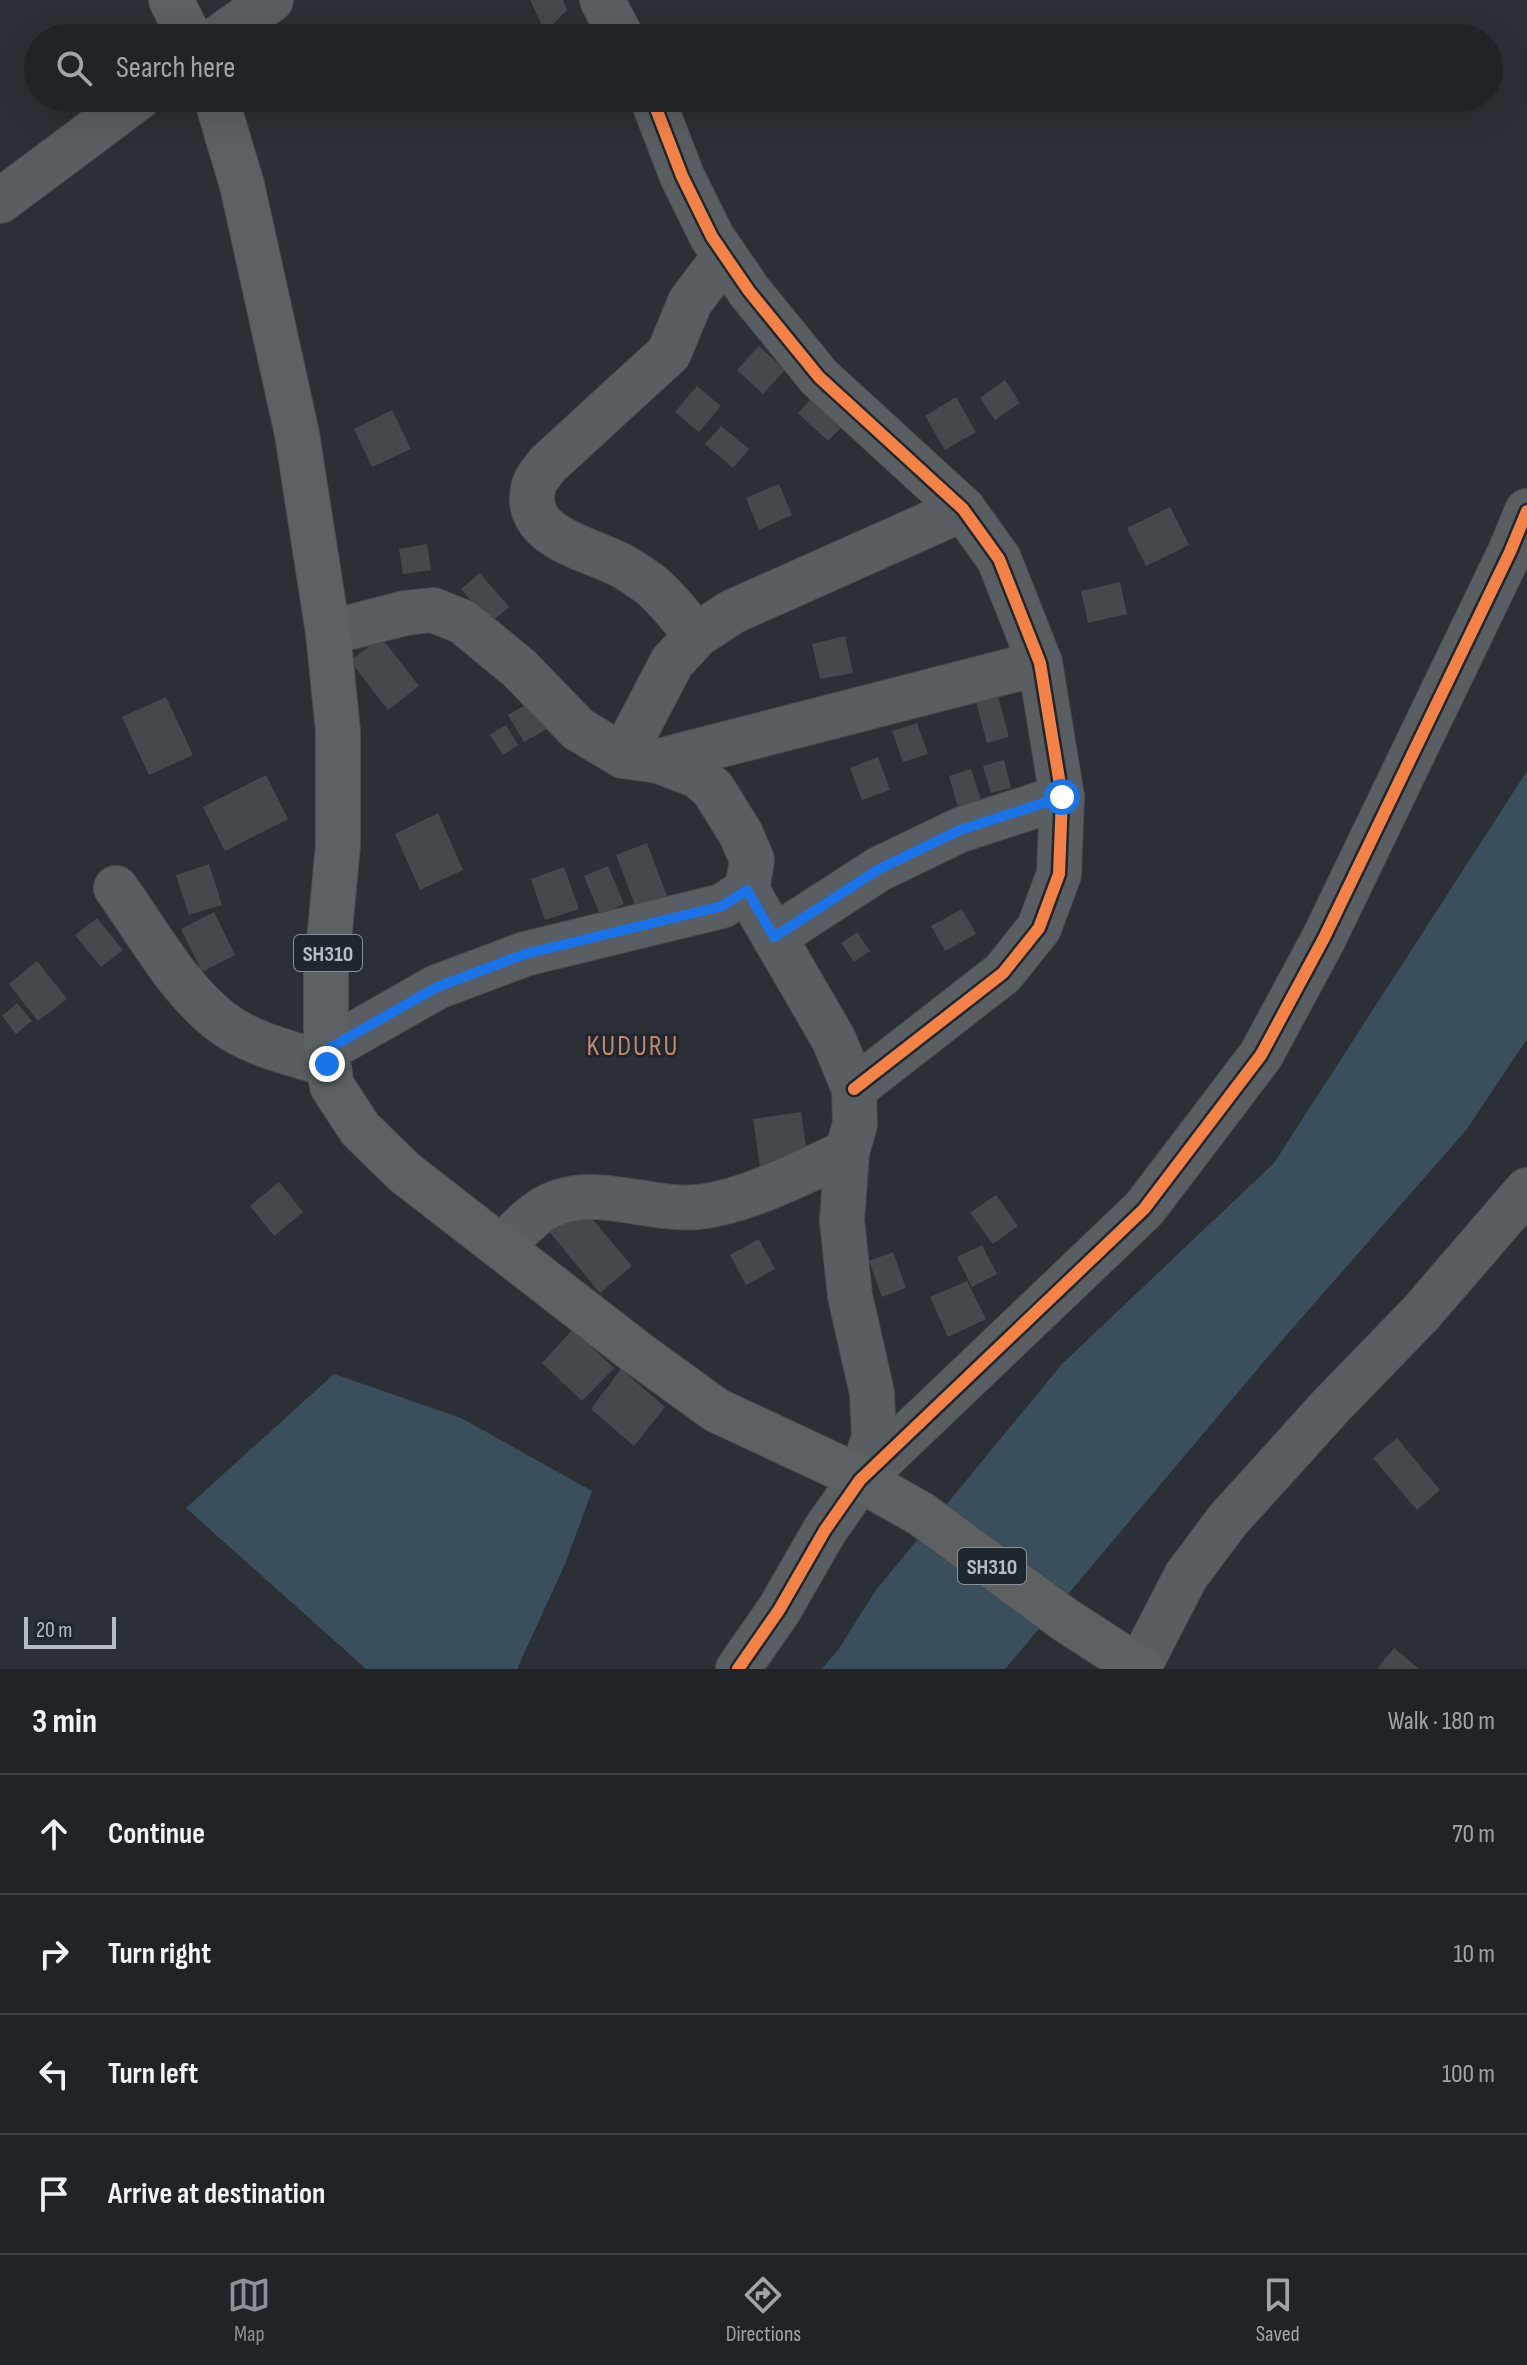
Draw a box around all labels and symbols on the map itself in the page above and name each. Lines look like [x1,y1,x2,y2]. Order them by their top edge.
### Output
route start [1044,779,1080,815]
road number: SH310 [294,935,362,971]
district label: KUDURU [587,1030,679,1063]
route end [309,1046,345,1082]
road number: SH310 [958,1548,1026,1584]
scale bar [24,1613,116,1649]

